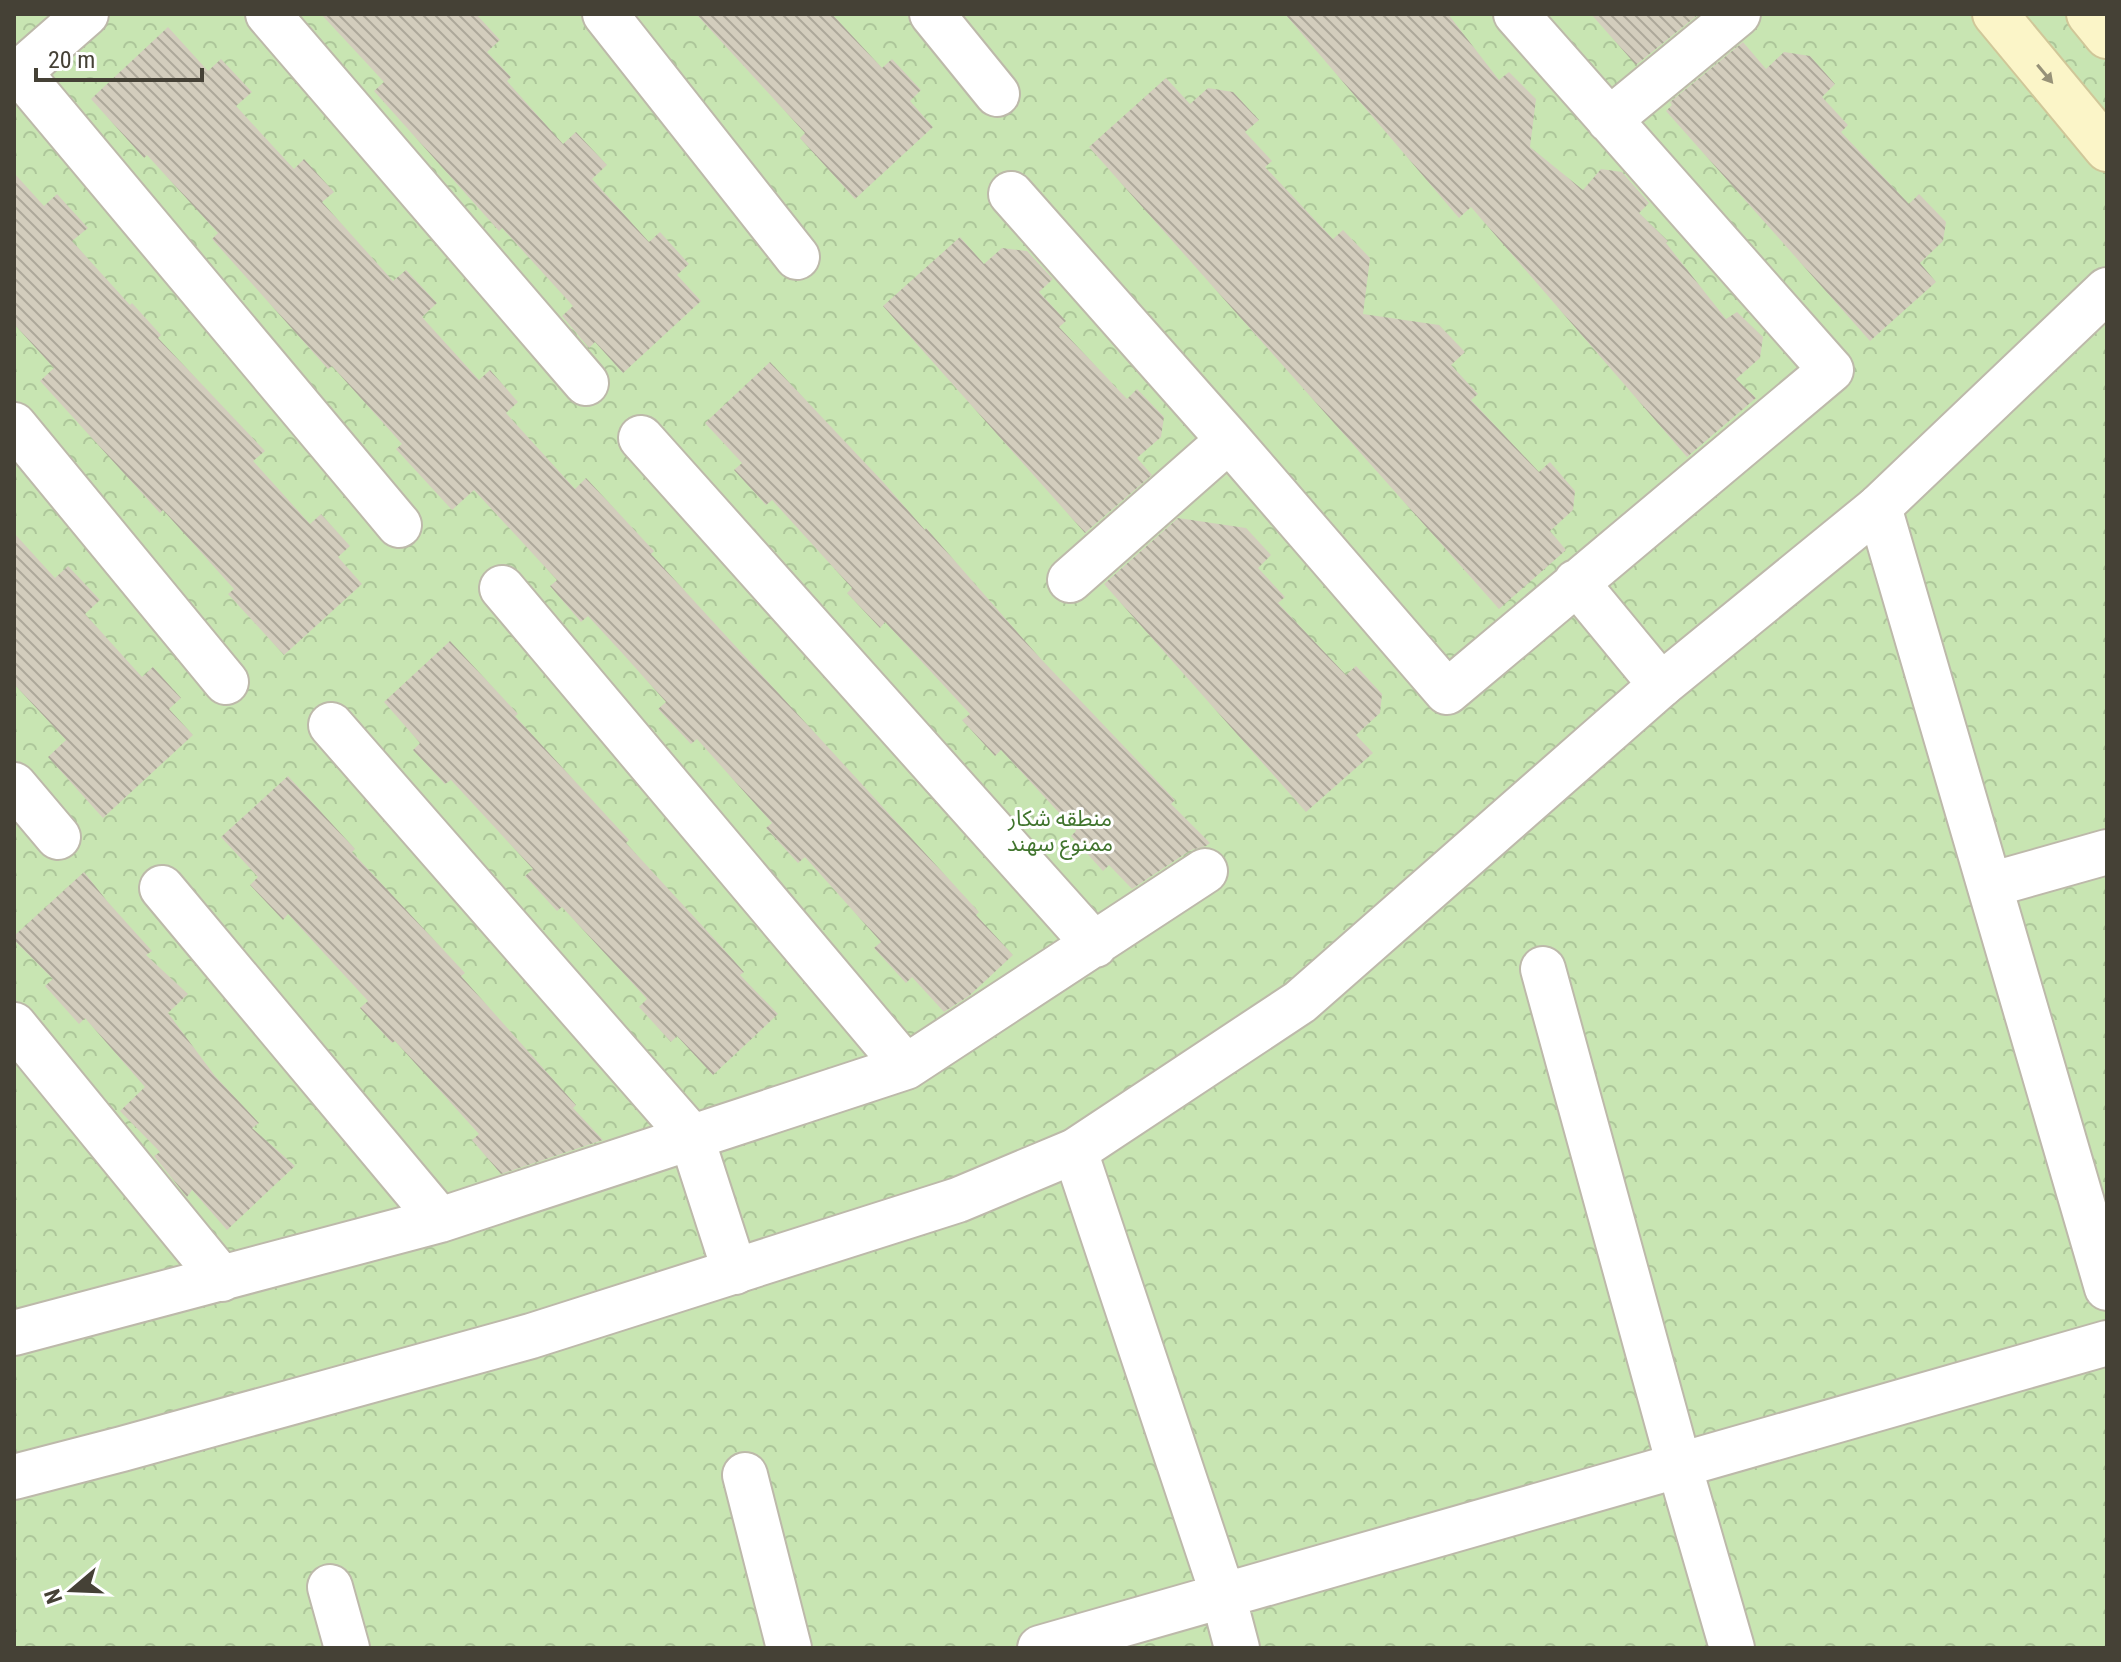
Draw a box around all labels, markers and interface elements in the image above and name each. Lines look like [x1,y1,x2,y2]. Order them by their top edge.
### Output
scale bar [36,32,202,82]
text: 20 m [48,46,95,74]
one-way arrow [2036,64,2053,84]
park label: منطقه شکار ممنوع سهند [1007,806,1113,860]
north arrow [32,1550,112,1630]
text: N [40,1586,68,1607]

